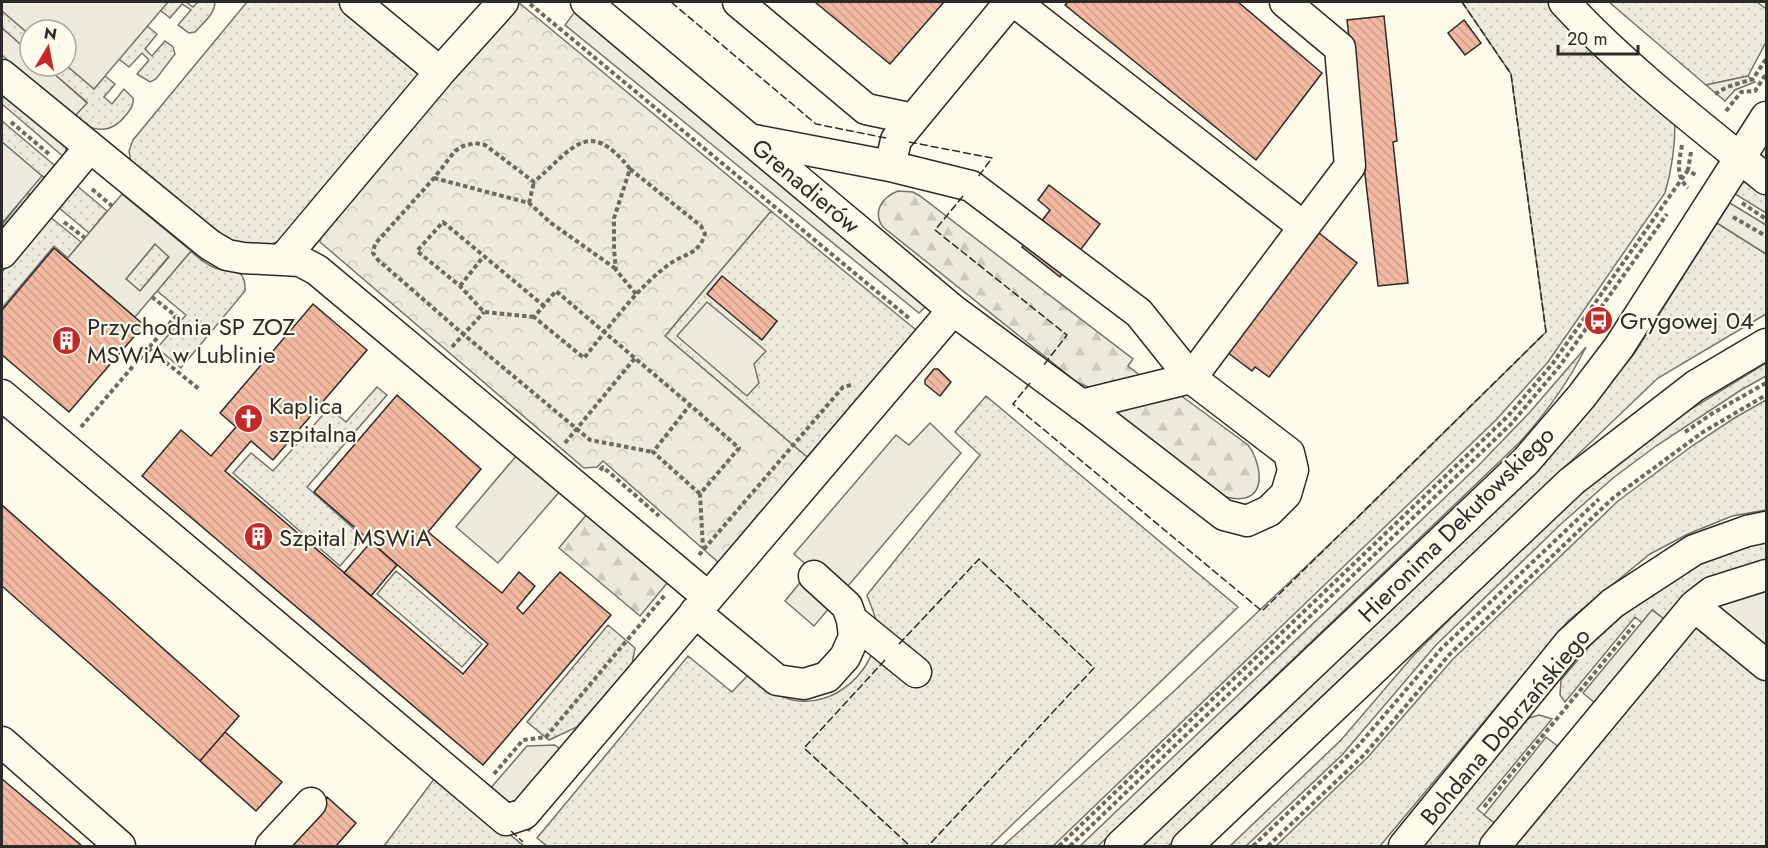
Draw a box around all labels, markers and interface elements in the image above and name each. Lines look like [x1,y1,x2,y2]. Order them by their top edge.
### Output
north arrow [18,18,78,78]
scale bar [1558,18,1638,56]
text: N [42,21,59,46]
text: 20 m [1567,26,1607,52]
street label: Grenadierów [744,130,868,242]
place label: Grygowej 04 [1620,303,1754,338]
bus stop icon: Grygowej 04 [1583,304,1615,336]
place label: Przychodnia SP ZOZ MSWiA w Lublinie [87,309,295,372]
building icon: Przychodnia SP ZOZ MSWiA w Lublinie [50,324,82,356]
place label: Kaplica szpitalna [269,388,357,451]
church icon: Kaplica szpitalna [232,403,264,435]
street label: Hieronima Dekutowskiego [1350,418,1562,630]
place label: Szpital MSWiA [279,520,432,555]
building icon: Szpital MSWiA [242,521,274,553]
street label: Bohdana Dobrzańskiego [1412,620,1598,832]

